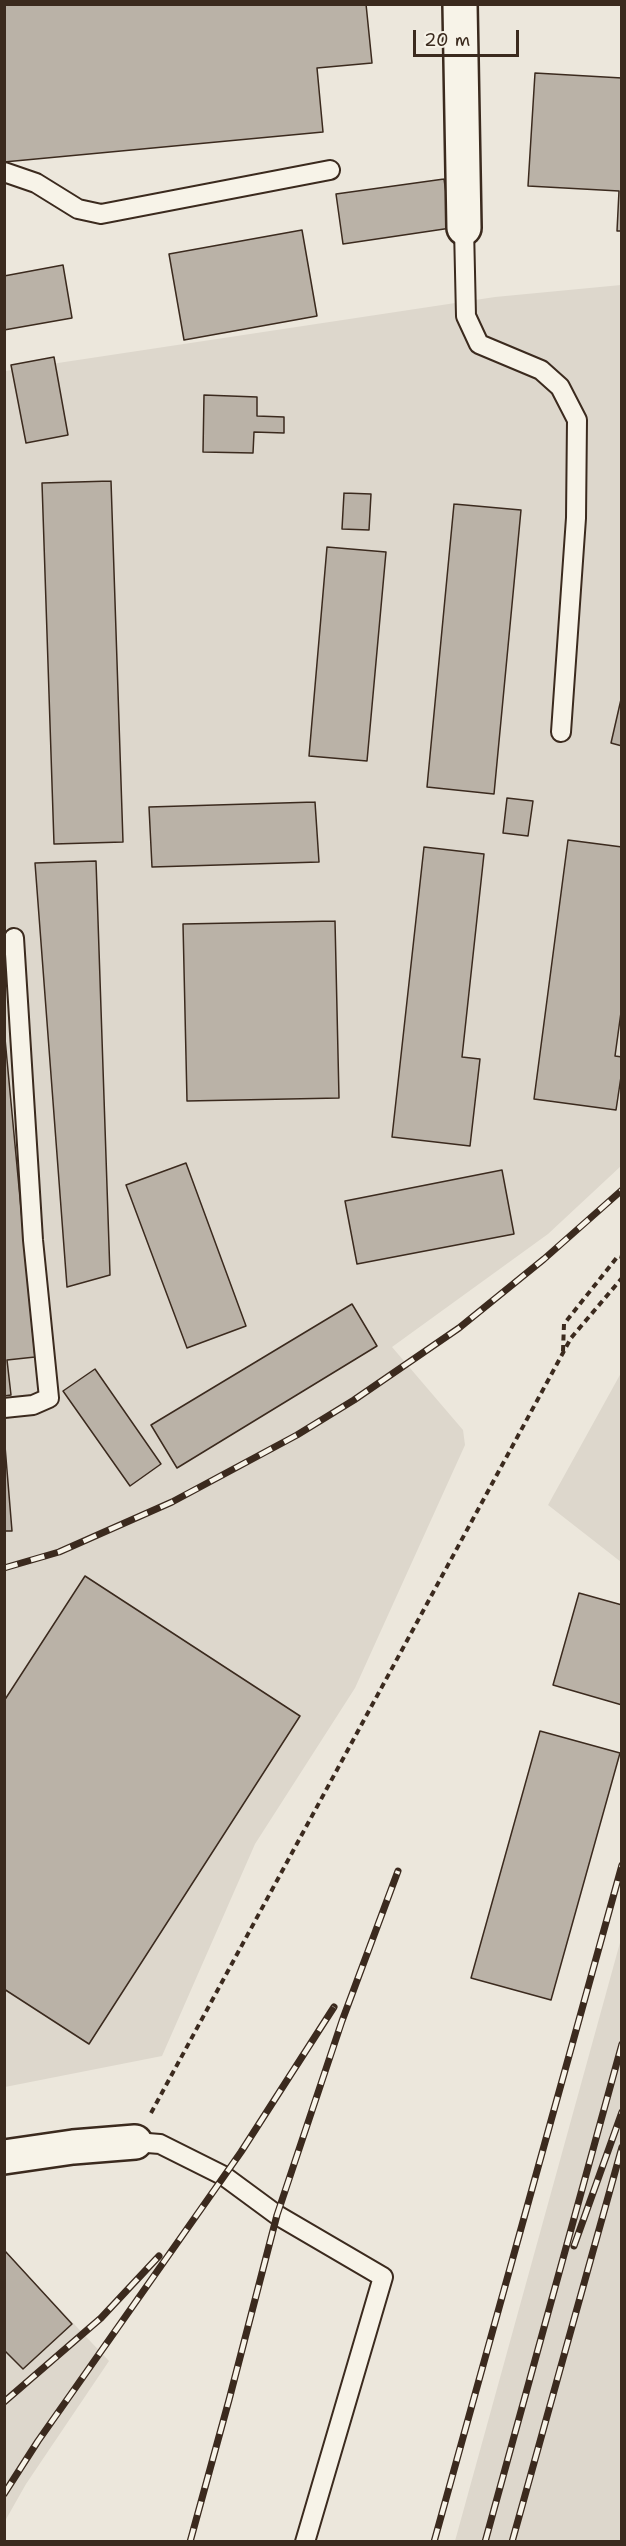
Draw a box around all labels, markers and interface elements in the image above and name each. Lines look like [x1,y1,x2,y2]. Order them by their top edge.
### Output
scale bar [416,18,522,56]
text: 20 m [424,28,470,52]

